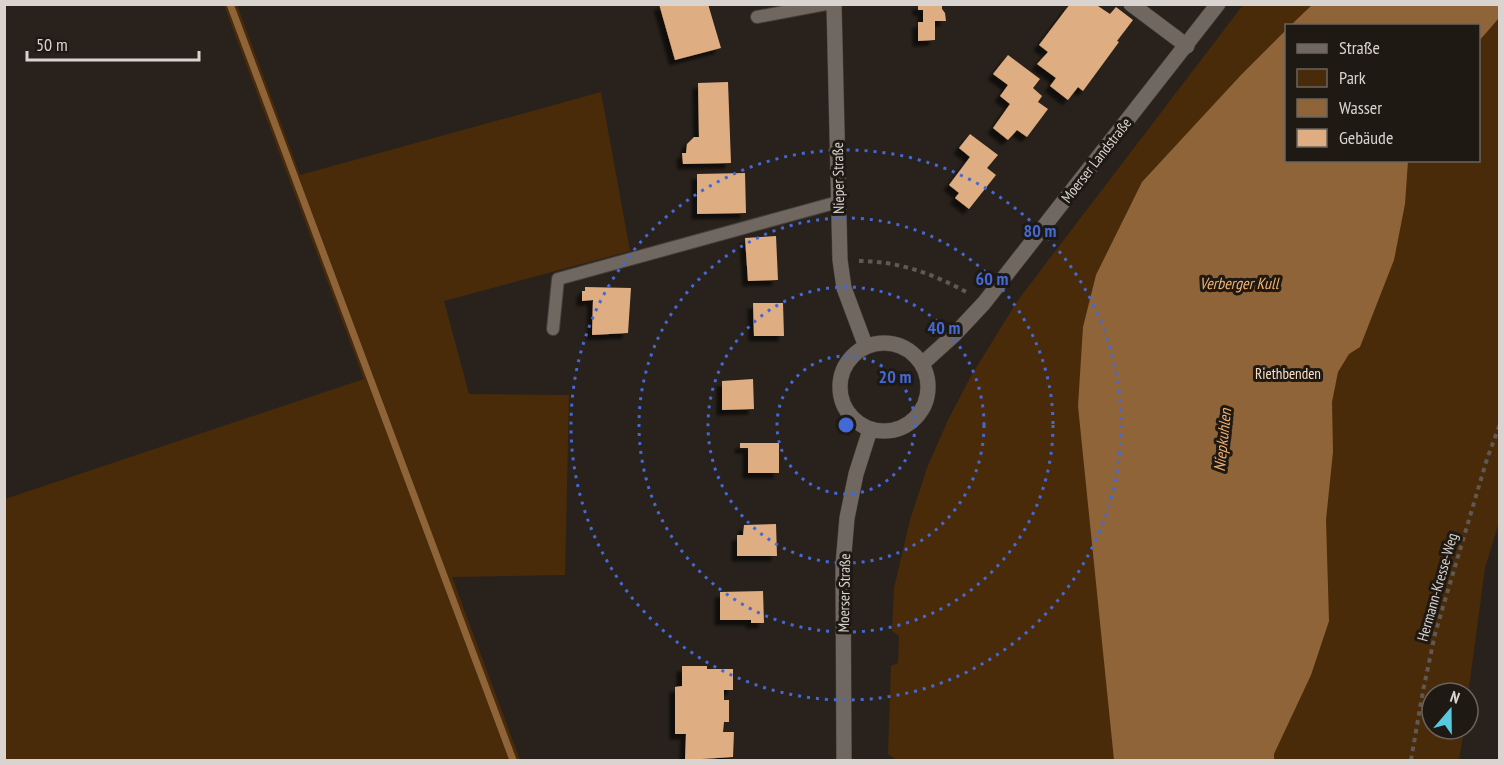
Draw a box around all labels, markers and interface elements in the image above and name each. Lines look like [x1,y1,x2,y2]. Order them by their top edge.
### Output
scale bar [27,24,200,62]
legend [1285,24,1480,162]
text: 50 m [36,33,68,56]
text: Straße [1339,36,1380,59]
text: Park [1339,66,1366,89]
text: Wasser [1339,96,1382,119]
street label: Moerser Landstraße [1057,114,1135,206]
text: Gebäude [1339,126,1393,149]
street label: Nieper Straße [828,142,848,214]
text: 80 m [1024,219,1056,242]
text: 60 m [976,267,1008,290]
water label: Verberger Kull [1200,273,1280,293]
text: 40 m [928,316,960,339]
park label: Riethbenden [1255,364,1321,383]
text: 20 m [879,365,911,388]
water label: Niepkuhlen [1209,407,1235,472]
centre of rings [836,415,856,435]
street label: Hermann-Kresse-Weg [1412,531,1462,643]
street label: Moerser Straße [834,553,854,633]
north arrow [1420,681,1480,741]
text: N [1448,686,1463,708]

